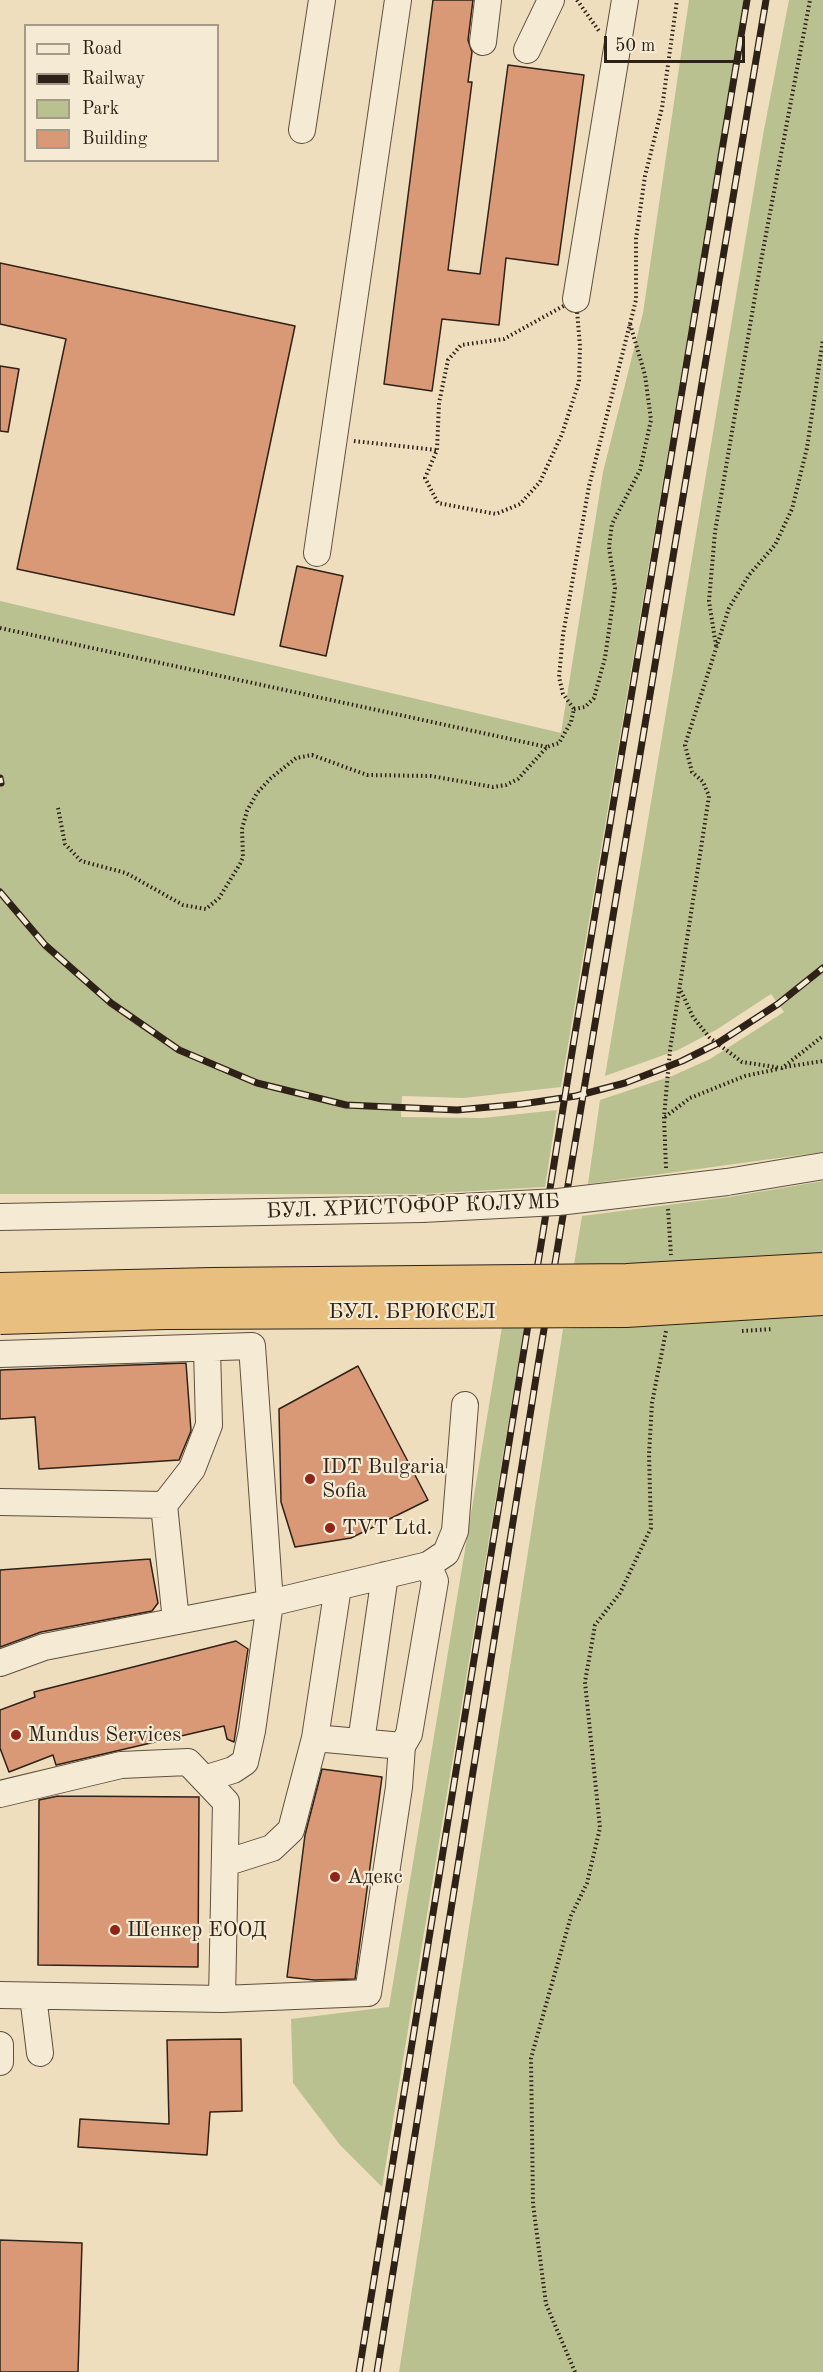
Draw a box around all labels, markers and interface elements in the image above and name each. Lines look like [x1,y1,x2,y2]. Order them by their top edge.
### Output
legend [24,24,219,162]
scale bar [607,24,748,62]
text: 50 m [615,37,655,55]
text: Road [82,40,122,58]
text: Railway [82,70,145,88]
text: Park [82,100,119,118]
text: Building [82,130,147,148]
street label: БУЛ. ХРИСТОФОР КОЛУМБ [266,1189,560,1225]
street label: БУЛ. БРЮКСЕЛ [328,1299,496,1325]
place label: IDT Bulgaria Sofia [322,1454,445,1504]
marker: IDT Bulgaria Sofia [303,1472,317,1486]
place label: TVT Ltd. [342,1515,432,1541]
marker: TVT Ltd. [323,1521,337,1535]
place label: Mundus Services [28,1722,181,1748]
marker: Mundus Services [9,1728,23,1742]
place label: Адекс [347,1864,403,1890]
marker: Адекс [328,1870,342,1884]
place label: Шенкер ЕООД [127,1917,267,1943]
marker: Шенкер ЕООД [108,1923,122,1937]

